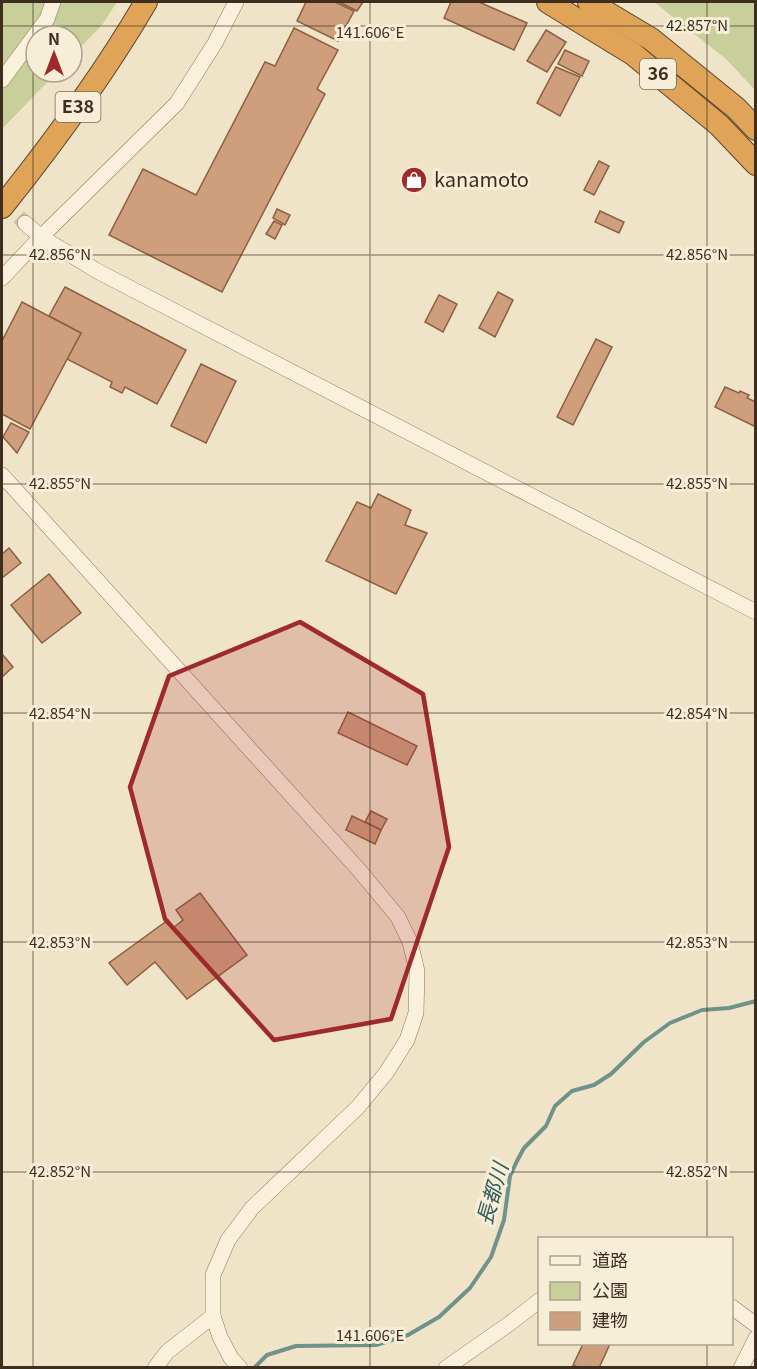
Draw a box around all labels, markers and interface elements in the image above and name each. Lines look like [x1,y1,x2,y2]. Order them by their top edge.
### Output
text: 42.857°N [666,14,728,35]
text: 141.606°E [336,21,404,42]
north arrow [24,24,84,84]
text: N [48,26,60,50]
road number: 36 [640,59,676,89]
road number: E38 [56,92,100,122]
place label: kanamoto [434,164,529,193]
shop icon: kanamoto [399,165,429,195]
text: 42.856°N [29,243,91,264]
text: 42.856°N [666,243,728,264]
text: 42.855°N [29,472,91,493]
text: 42.855°N [666,472,728,493]
text: 42.854°N [29,702,91,723]
text: 42.854°N [666,702,728,723]
text: 42.853°N [29,931,91,952]
text: 42.853°N [666,931,728,952]
water label: 長都川 [468,1157,515,1228]
text: 42.852°N [29,1160,91,1181]
text: 42.852°N [666,1160,728,1181]
legend [538,1237,733,1345]
text: 道路 [592,1246,628,1272]
text: 公園 [592,1276,628,1302]
text: 建物 [592,1306,628,1332]
text: 141.606°E [336,1324,404,1345]

